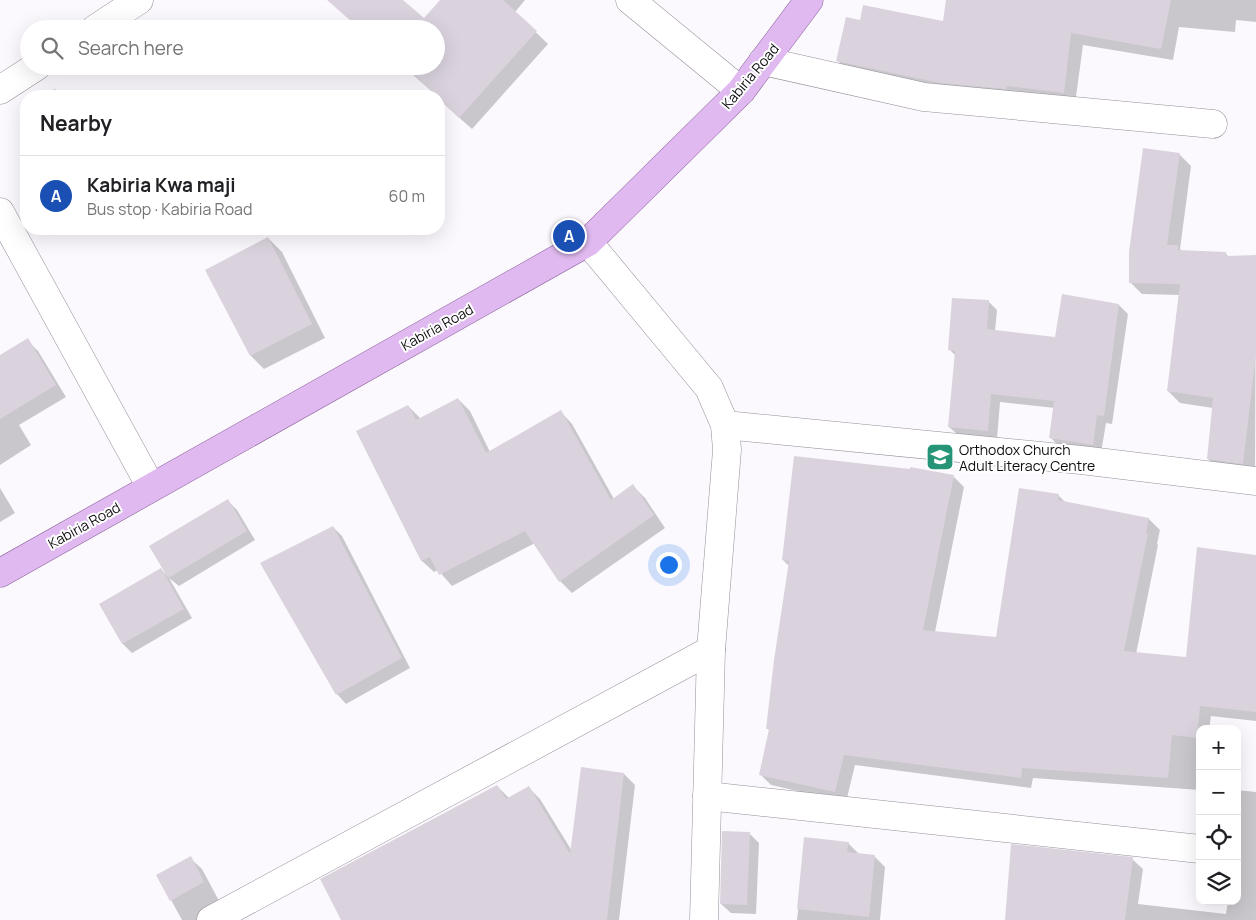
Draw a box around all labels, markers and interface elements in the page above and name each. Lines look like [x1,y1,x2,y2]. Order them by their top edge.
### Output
search box [20,20,445,75]
icon: search [38,34,66,62]
text: Search here [78,35,184,61]
street label: Kabiria Road [717,39,783,113]
text: Nearby [40,109,112,137]
text: Kabiria Kwa maji [87,172,235,198]
text: A [51,185,61,207]
text: 60 m [389,185,425,207]
text: Bus stop · Kabiria Road [87,198,252,220]
pin: A [553,217,585,255]
street label: Kabiria Road [398,299,476,355]
place label: Orthodox Church Adult Literacy Centre [959,440,1095,475]
school or university icon: Orthodox Church Adult Literacy Centre [925,442,955,472]
street label: Kabiria Road [45,497,123,553]
your location [656,552,682,578]
map controls [1196,725,1241,905]
button: + [1196,725,1241,770]
button: − [1196,770,1241,815]
button: locate [1196,815,1241,860]
button: layers [1196,860,1241,905]

